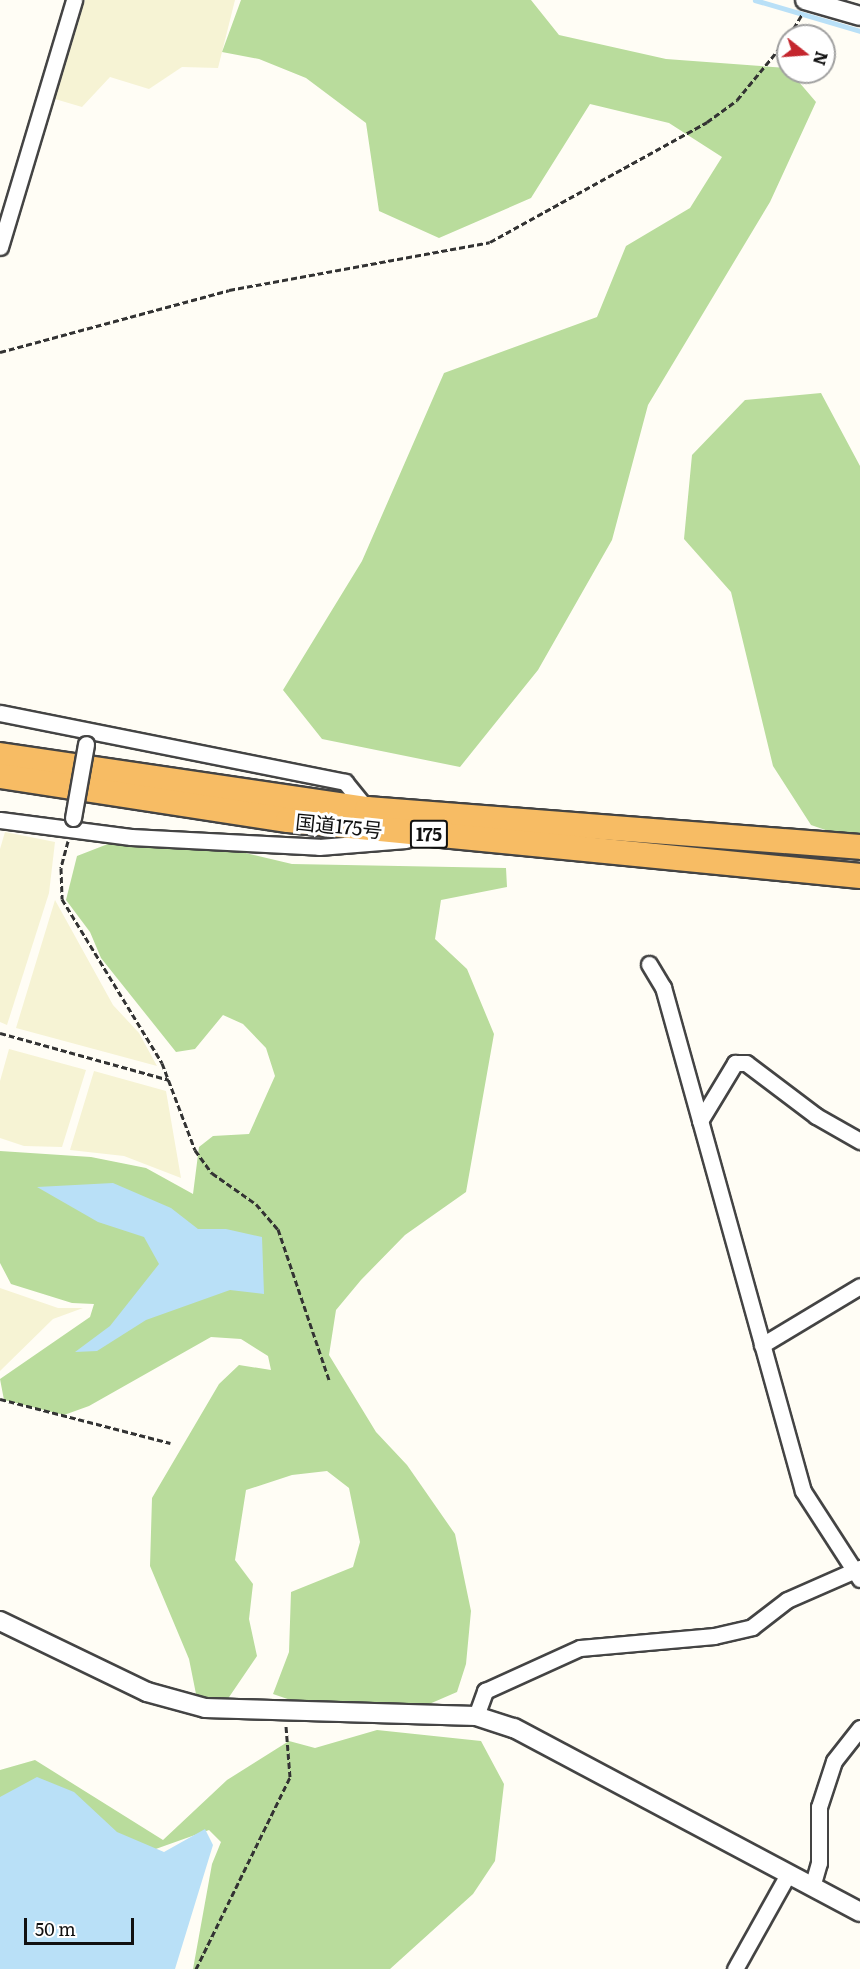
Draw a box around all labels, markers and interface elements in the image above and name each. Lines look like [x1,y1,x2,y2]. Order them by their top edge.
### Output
north arrow [776,24,836,84]
text: N [808,49,835,69]
street label: 国道175号 [294,809,384,841]
road number: 175 [410,819,448,849]
scale bar [27,1906,136,1944]
text: 50 m [35,1915,76,1942]

